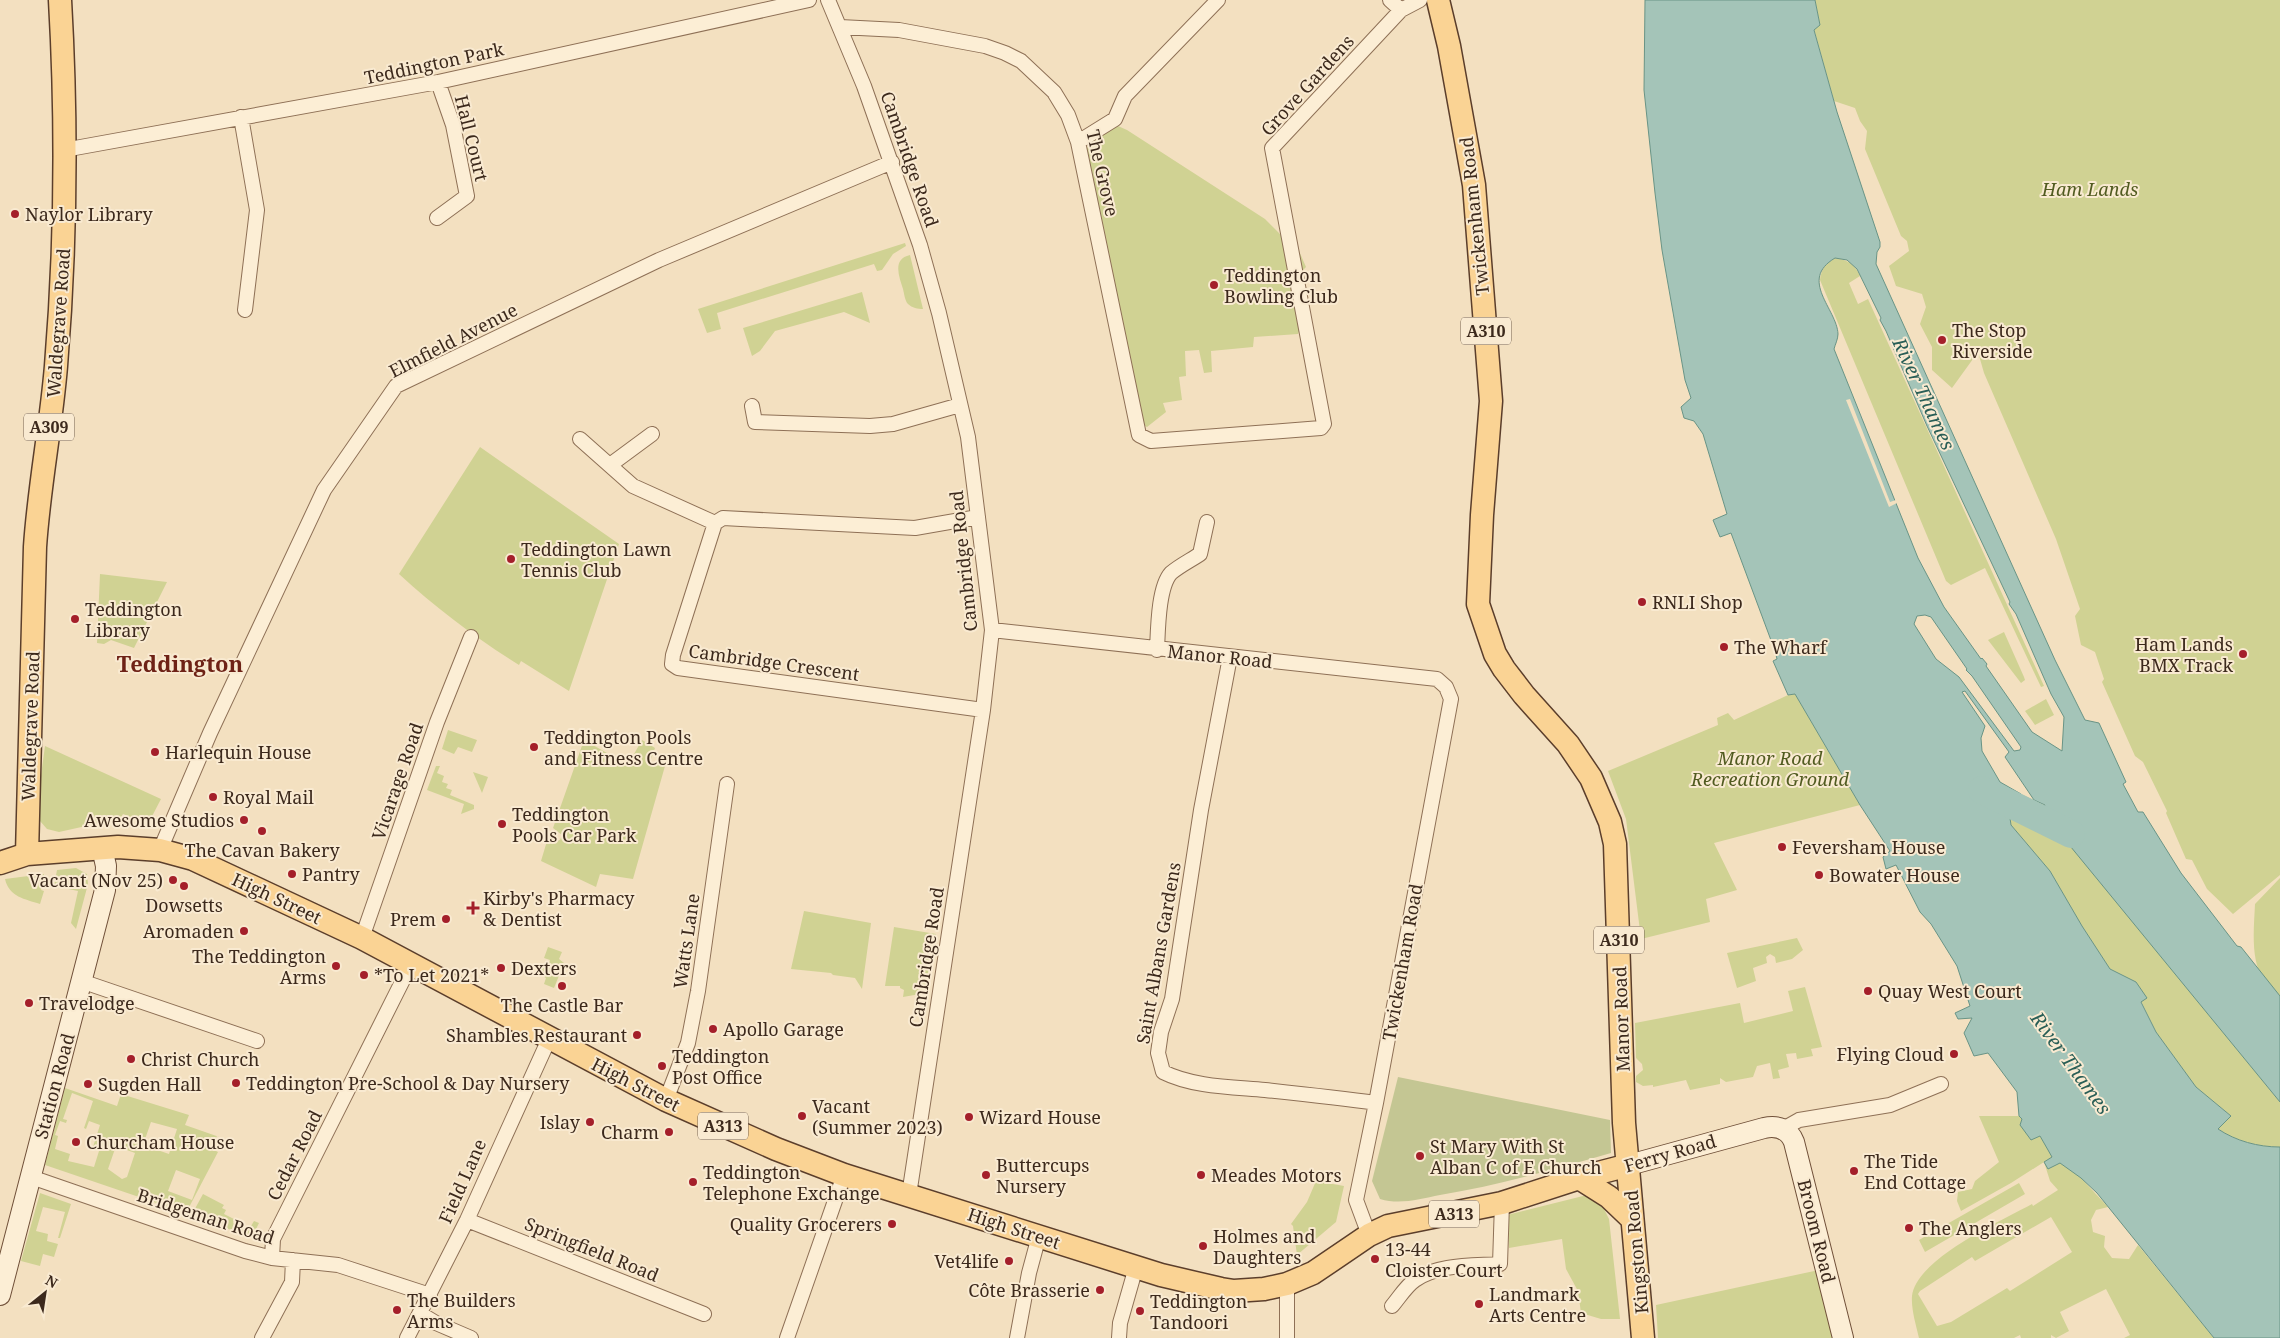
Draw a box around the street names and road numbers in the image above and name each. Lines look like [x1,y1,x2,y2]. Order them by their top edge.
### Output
street label: Grove Gardens [1255,29,1359,141]
street label: Teddington Park [362,36,506,89]
street label: Cambridge Road [876,88,944,230]
street label: Hall Court [450,92,494,184]
street label: The Grove [1081,127,1125,219]
street label: Twickenham Road [1454,136,1494,296]
street label: Waldegrave Road [41,247,75,399]
street label: Elmfield Avenue [385,297,521,383]
road number: A310 [1461,318,1511,344]
road number: A309 [24,414,74,441]
street label: Cambridge Road [944,489,982,633]
street label: Cambridge Crescent [687,638,861,686]
street label: Manor Road [1166,639,1274,673]
street label: Waldegrave Road [15,651,45,801]
street label: Vicarage Road [366,719,428,843]
street label: Saint Albans Gardens [1130,860,1186,1046]
street label: High Street [228,867,326,929]
street label: Twickenham Road [1376,882,1428,1042]
street label: Cambridge Road [903,885,949,1029]
street label: Watts Lane [667,892,705,990]
road number: A310 [1594,926,1644,954]
street label: Manor Road [1607,966,1635,1072]
street label: Station Road [28,1031,80,1141]
street label: High Street [588,1052,684,1116]
street label: Cedar Road [261,1106,327,1204]
road number: A313 [698,1112,748,1140]
street label: Ferry Road [1621,1128,1719,1178]
street label: Field Lane [433,1135,491,1227]
street label: Broom Road [1793,1177,1841,1285]
street label: Bridgeman Road [134,1182,278,1250]
street label: Kingston Road [1619,1189,1653,1315]
road number: A313 [1429,1200,1479,1228]
street label: High Street [965,1202,1063,1254]
street label: Springfield Road [521,1211,663,1287]

